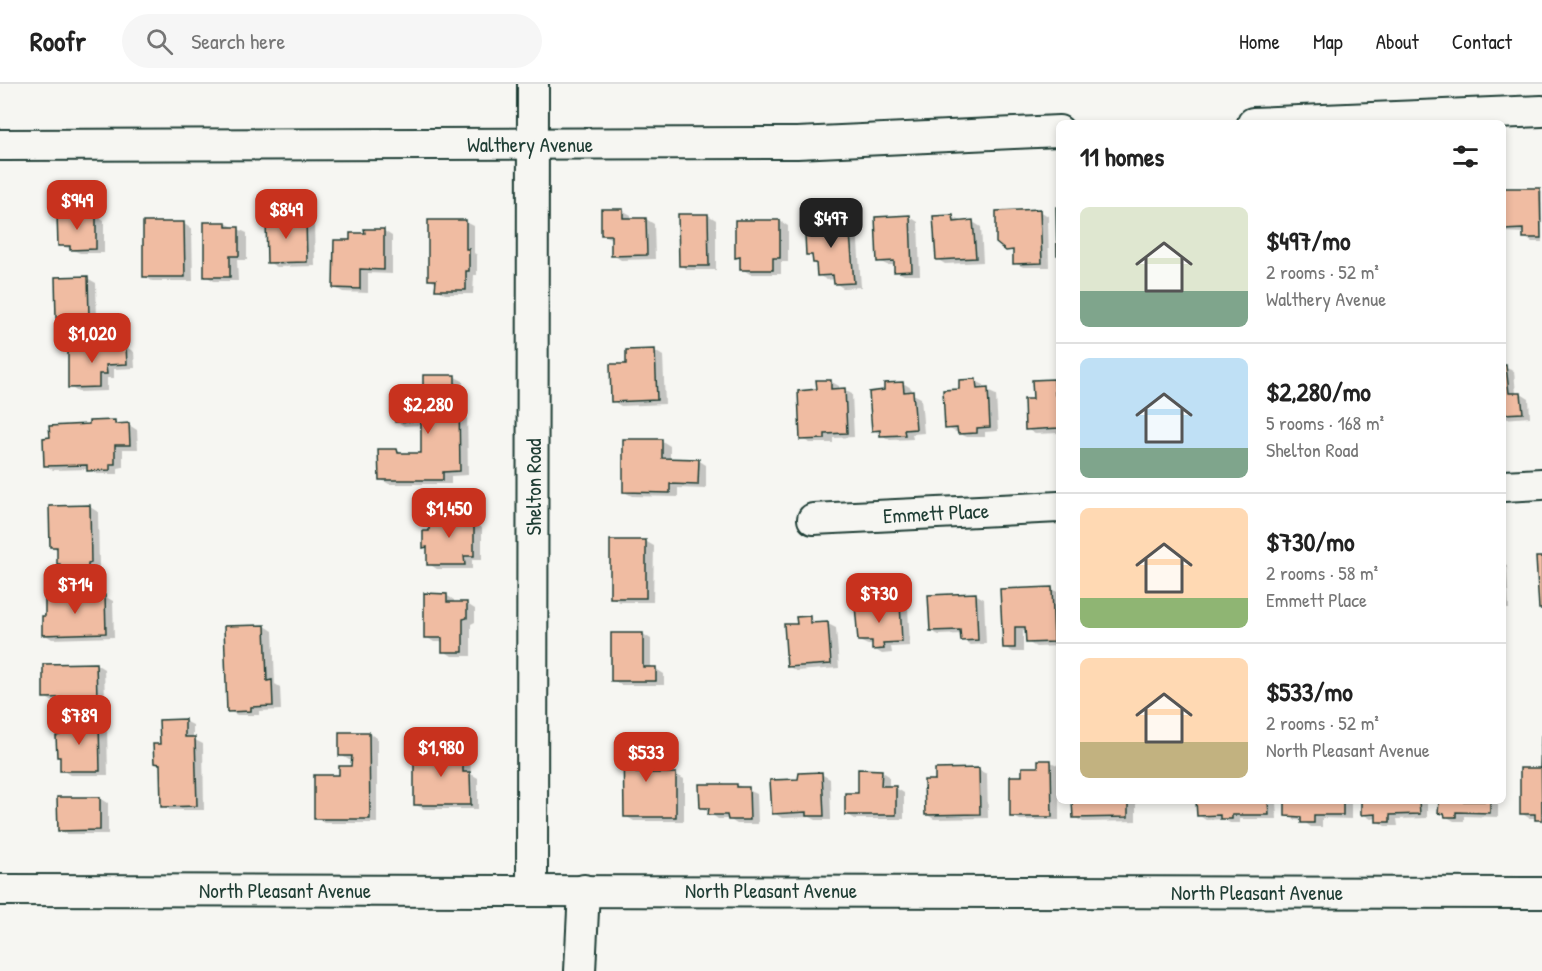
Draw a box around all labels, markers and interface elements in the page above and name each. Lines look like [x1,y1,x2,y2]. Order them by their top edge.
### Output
search box [122,14,542,68]
text: Roofr [30,22,86,60]
icon: search [143,25,176,58]
text: Search here [191,26,285,56]
text: Home [1239,27,1280,56]
text: Map [1313,27,1343,56]
text: About [1376,27,1419,56]
text: Contact [1452,27,1512,56]
street label: Walthery Avenue [467,130,593,159]
text: 11 homes [1080,139,1164,174]
icon: filters [1449,140,1482,173]
pin: $949 [41,180,113,231]
text: $949 [61,186,93,213]
pin: $849 [250,189,322,240]
text: $849 [269,195,303,222]
pin: $497 [795,198,867,249]
text: $497 [814,204,848,231]
text: $497/mo [1266,223,1351,258]
icon: home [1128,231,1200,303]
text: 2 rooms · 52 m² [1266,258,1379,285]
text: Walthery Avenue [1266,285,1386,312]
pin: $1,020 [43,313,141,364]
text: $1,020 [68,319,116,346]
text: $2,280/mo [1266,374,1371,409]
icon: home [1128,382,1200,454]
pin: $2,280 [379,384,477,435]
text: $2,280 [403,390,453,417]
text: 5 rooms · 168 m² [1266,409,1384,436]
text: Shelton Road [1266,436,1358,463]
street label: Shelton Road [519,439,548,535]
pin: $1,450 [400,488,498,539]
text: $1,450 [426,494,472,521]
street label: Emmett Place [882,496,990,530]
text: $730/mo [1266,524,1355,559]
icon: home [1128,532,1200,604]
text: 2 rooms · 58 m² [1266,559,1378,586]
pin: $714 [39,564,111,615]
text: $714 [58,570,92,597]
pin: $730 [843,573,915,624]
text: $730 [860,579,898,606]
text: Emmett Place [1266,586,1367,613]
text: $533/mo [1266,674,1353,709]
icon: home [1128,682,1200,754]
pin: $789 [43,695,115,746]
text: $789 [61,701,97,728]
text: 2 rooms · 52 m² [1266,709,1379,736]
pin: $1,980 [392,727,490,778]
pin: $533 [610,732,682,783]
text: $1,980 [418,733,464,760]
text: North Pleasant Avenue [1266,736,1430,763]
text: $533 [628,738,664,765]
street label: North Pleasant Avenue [199,876,371,905]
street label: North Pleasant Avenue [685,876,857,905]
street label: North Pleasant Avenue [1171,878,1343,907]

